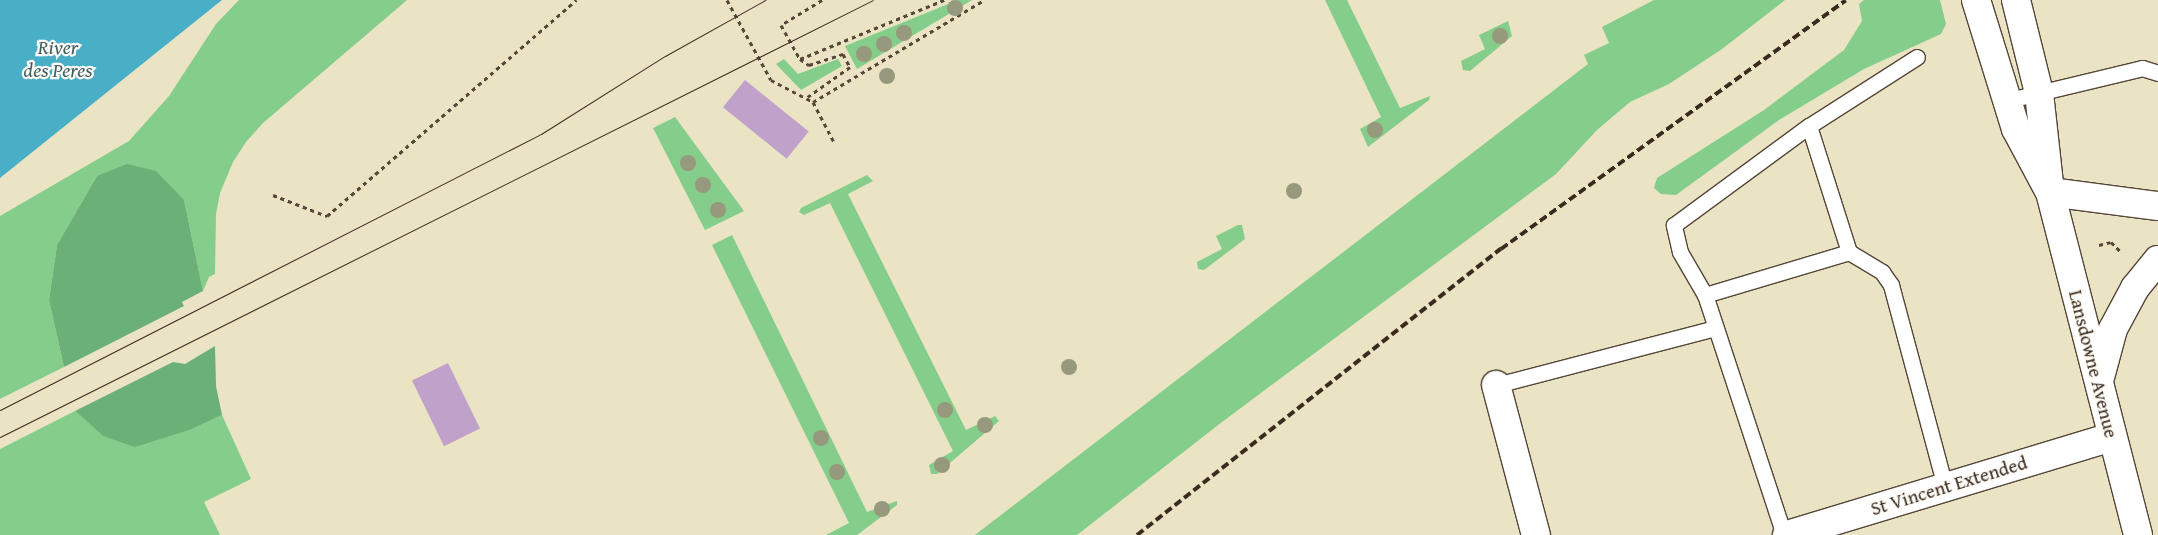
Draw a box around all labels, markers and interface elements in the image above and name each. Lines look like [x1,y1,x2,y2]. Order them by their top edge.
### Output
water label: River des Peres [24,34,92,81]
street label: Lansdowne Avenue [2064,288,2122,440]
street label: St Vincent Extended [1868,451,2030,521]

